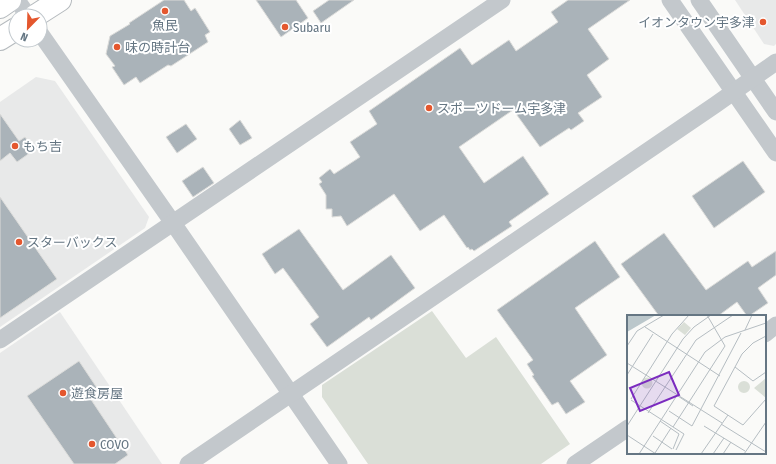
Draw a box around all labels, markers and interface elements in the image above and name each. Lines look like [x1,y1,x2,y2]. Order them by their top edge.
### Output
marker: 魚民 [160,6,170,16]
north arrow [8,8,48,48]
place label: イオンタウン宇多津 [638,15,755,30]
marker: イオンタウン宇多津 [758,17,768,27]
place label: 魚民 [152,18,178,33]
place label: Subaru [293,20,331,35]
marker: Subaru [280,22,290,32]
text: N [19,29,30,44]
place label: 味の時計台 [125,40,190,55]
marker: 味の時計台 [112,42,122,52]
place label: スポーツドーム宇多津 [437,101,566,116]
marker: スポーツドーム宇多津 [424,103,434,113]
place label: もち吉 [23,139,62,154]
marker: もち吉 [10,141,20,151]
place label: スターバックス [27,235,117,250]
marker: スターバックス [14,237,24,247]
inset map [627,315,766,454]
place label: 遊食房屋 [71,386,123,401]
marker: 遊食房屋 [58,388,68,398]
place label: COVO [100,437,129,452]
marker: COVO [87,439,97,449]

